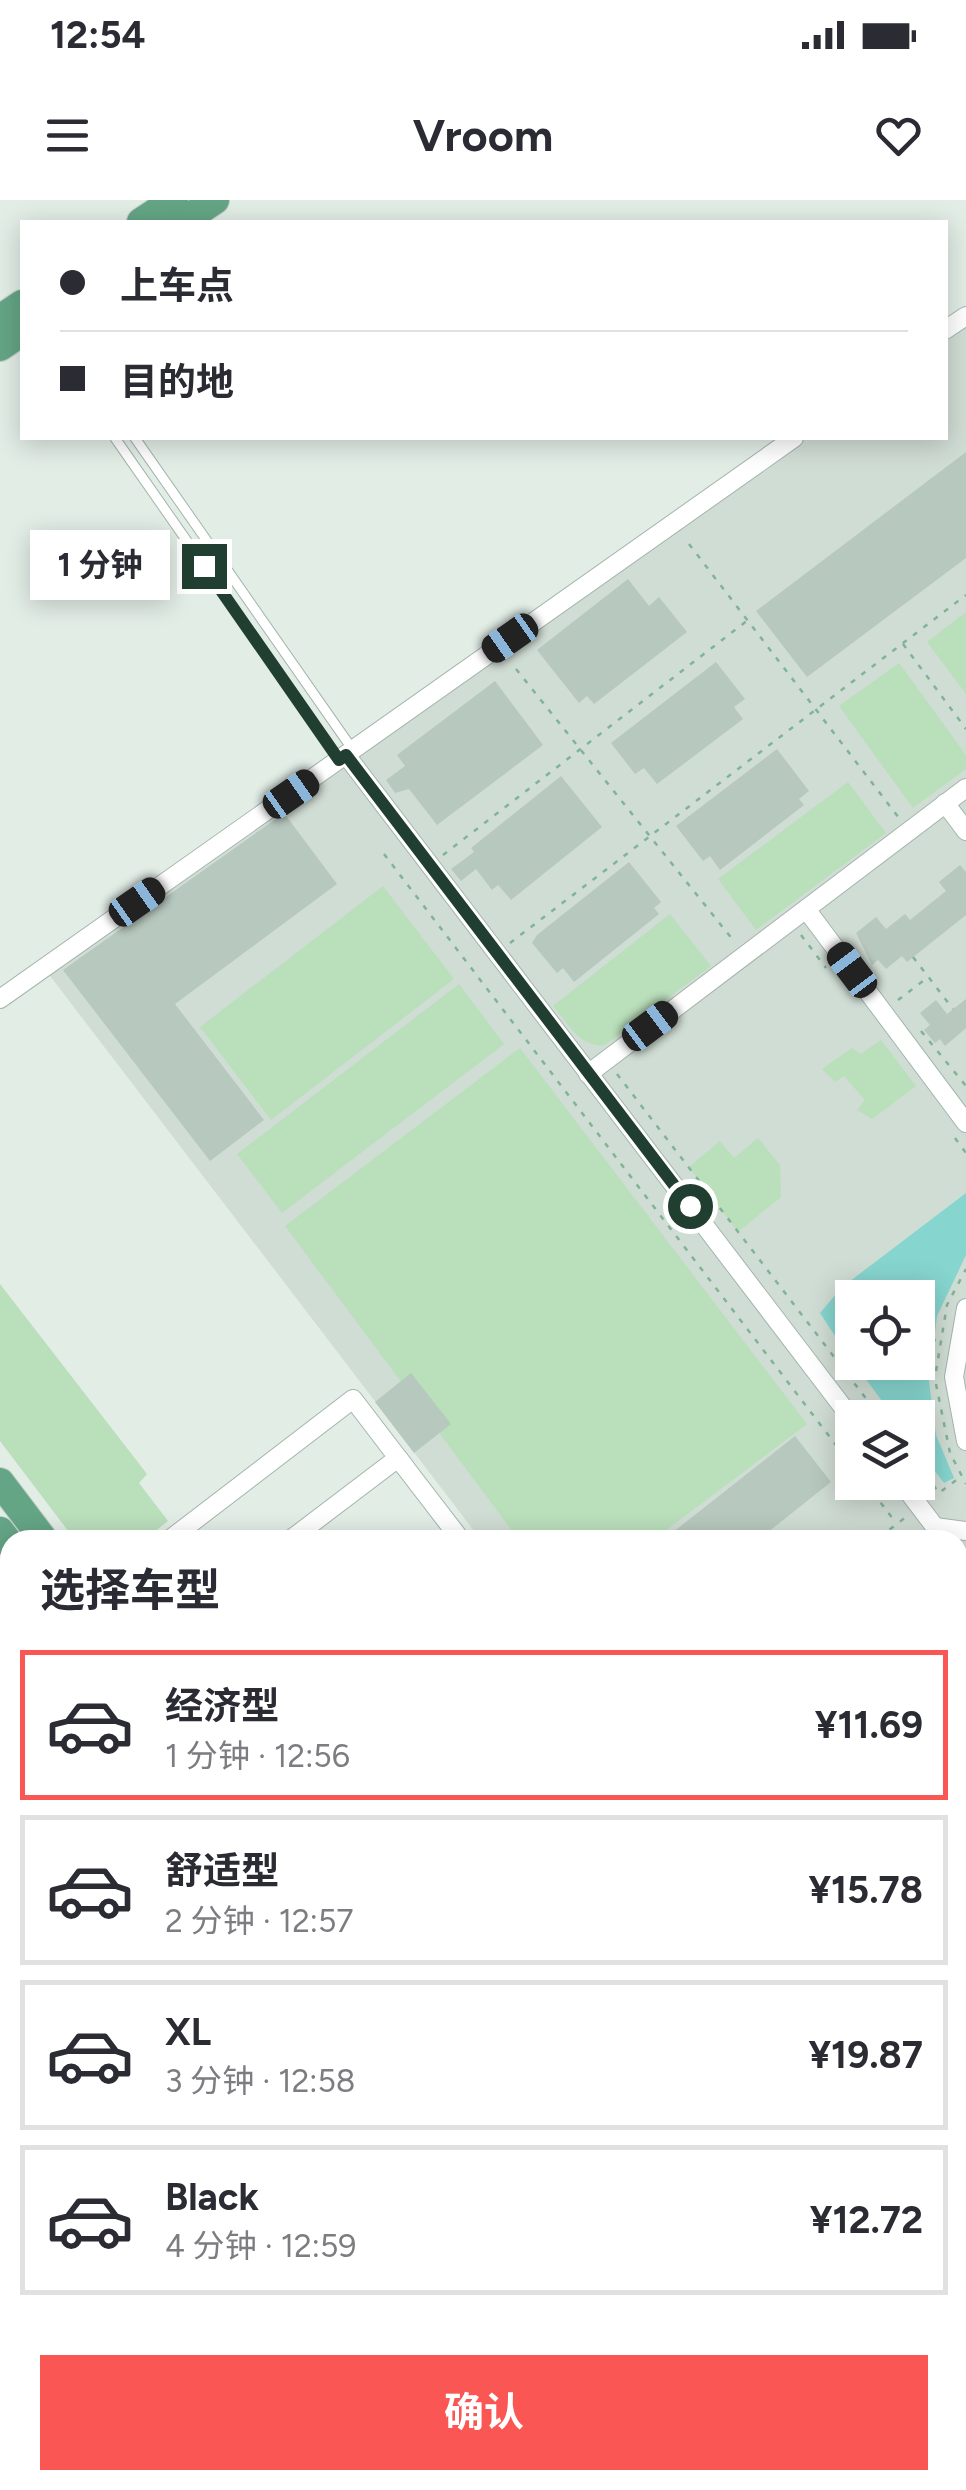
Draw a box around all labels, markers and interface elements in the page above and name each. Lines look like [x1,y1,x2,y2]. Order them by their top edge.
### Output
text: 12:54 [50,12,146,58]
icon: menu [40,108,95,163]
text: Vroom [413,108,553,162]
icon: heart [871,108,926,163]
text: 上车点 [120,263,234,309]
text: 目的地 [120,359,234,405]
callout: 1 分钟 [29,531,169,601]
route end [182,544,227,589]
text: 1 分钟 [57,546,143,584]
car [477,609,543,667]
car [258,765,324,823]
car [104,873,170,931]
car [822,937,882,1003]
car [617,996,683,1056]
route start [668,1184,713,1229]
map controls [835,1280,935,1500]
button: locate [835,1280,935,1380]
button: layers [835,1400,935,1500]
text: 选择车型 [40,1563,220,1617]
icon: car [45,1680,135,1770]
text: 经济型 [165,1683,279,1729]
text: ¥11.69 [815,1702,923,1748]
text: 1 分钟 · 12:56 [165,1737,350,1775]
icon: car [45,1845,135,1935]
text: 舒适型 [165,1848,279,1894]
text: ¥15.78 [808,1867,923,1913]
text: 2 分钟 · 12:57 [165,1902,354,1940]
text: XL [165,2009,211,2055]
icon: car [45,2010,135,2100]
text: ¥19.87 [808,2032,923,2078]
text: 3 分钟 · 12:58 [165,2062,356,2100]
text: Black [165,2174,259,2220]
icon: car [45,2175,135,2265]
text: ¥12.72 [810,2197,923,2243]
text: 4 分钟 · 12:59 [165,2227,356,2265]
button: 确认 [40,2355,928,2470]

